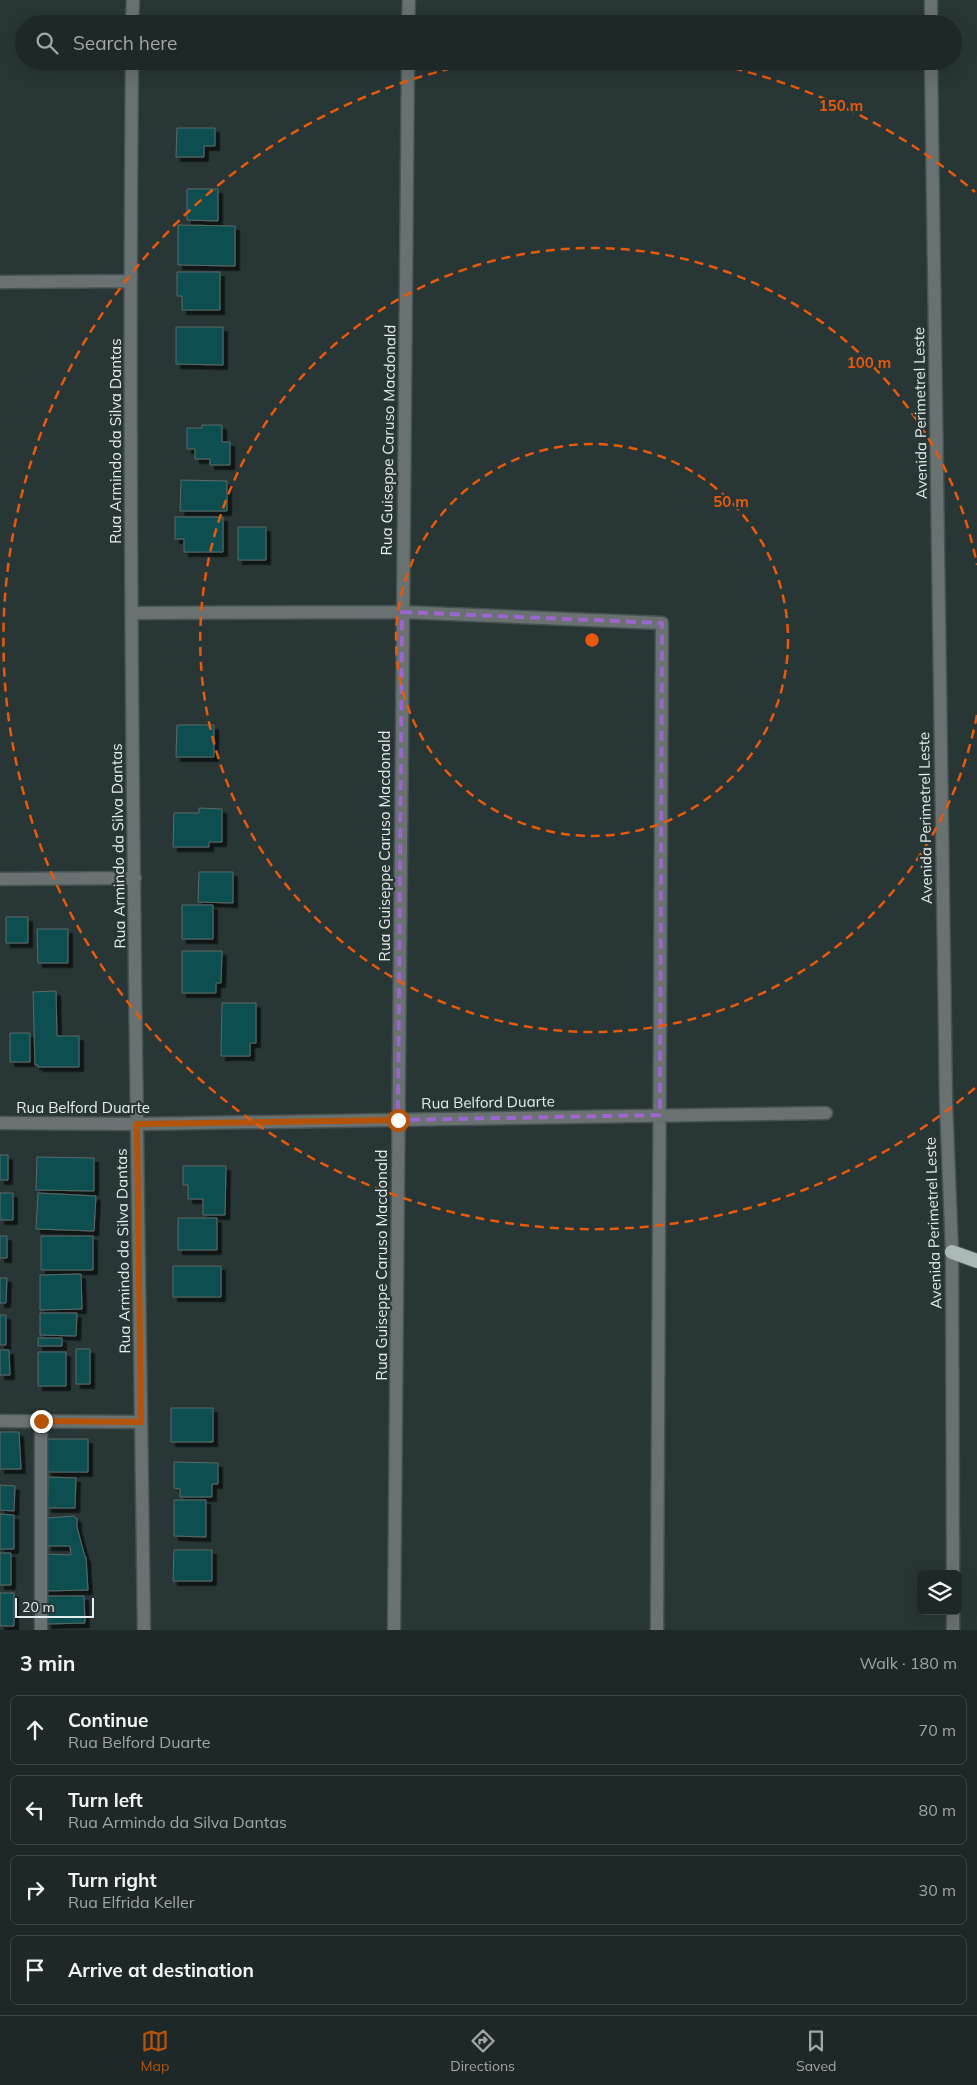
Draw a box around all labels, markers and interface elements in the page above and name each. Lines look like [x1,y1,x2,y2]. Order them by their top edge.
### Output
search box [15,15,962,70]
icon: search [33,29,61,57]
text: Search here [73,31,177,55]
text: 150 m [819,96,863,115]
street label: Rua Guiseppe Caruso Macdonald [376,324,400,556]
street label: Avenida Perimetrel Leste [909,327,931,499]
street label: Rua Armindo da Silva Dantas [106,338,125,544]
text: 100 m [847,353,891,372]
text: 50 m [713,492,749,511]
centre of rings [583,631,601,649]
street label: Rua Guiseppe Caruso Macdonald [375,731,394,961]
street label: Avenida Perimetrel Leste [914,732,936,904]
street label: Rua Armindo da Silva Dantas [107,743,129,949]
street label: Rua Belford Duarte [421,1091,555,1113]
street label: Rua Belford Duarte [16,1098,150,1117]
route start [387,1109,410,1132]
street label: Avenida Perimetrel Leste [921,1137,945,1309]
street label: Rua Armindo da Silva Dantas [112,1148,134,1354]
street label: Rua Guiseppe Caruso Macdonald [372,1150,391,1380]
route end [30,1410,53,1433]
map controls [917,1570,962,1615]
button: layers [917,1570,962,1615]
scale bar [15,1595,94,1618]
text: 20 m [22,1598,55,1616]
text: 3 min [20,1650,75,1676]
text: Walk · 180 m [859,1653,957,1673]
text: Continue [68,1708,148,1732]
icon: ahead [21,1716,49,1744]
text: 70 m [919,1720,956,1740]
text: Rua Belford Duarte [68,1732,211,1752]
text: Turn left [68,1788,143,1812]
icon: left [21,1796,49,1824]
text: 80 m [919,1800,956,1820]
text: Rua Armindo da Silva Dantas [68,1812,287,1832]
text: Turn right [68,1868,157,1892]
icon: right [21,1876,49,1904]
text: 30 m [919,1880,956,1900]
text: Rua Elfrida Keller [68,1892,195,1912]
icon: arrive [21,1956,49,1984]
text: Arrive at destination [68,1958,254,1982]
tab: Map [141,2027,169,2075]
tab: Directions [450,2027,515,2075]
tab: Saved [796,2027,836,2075]

